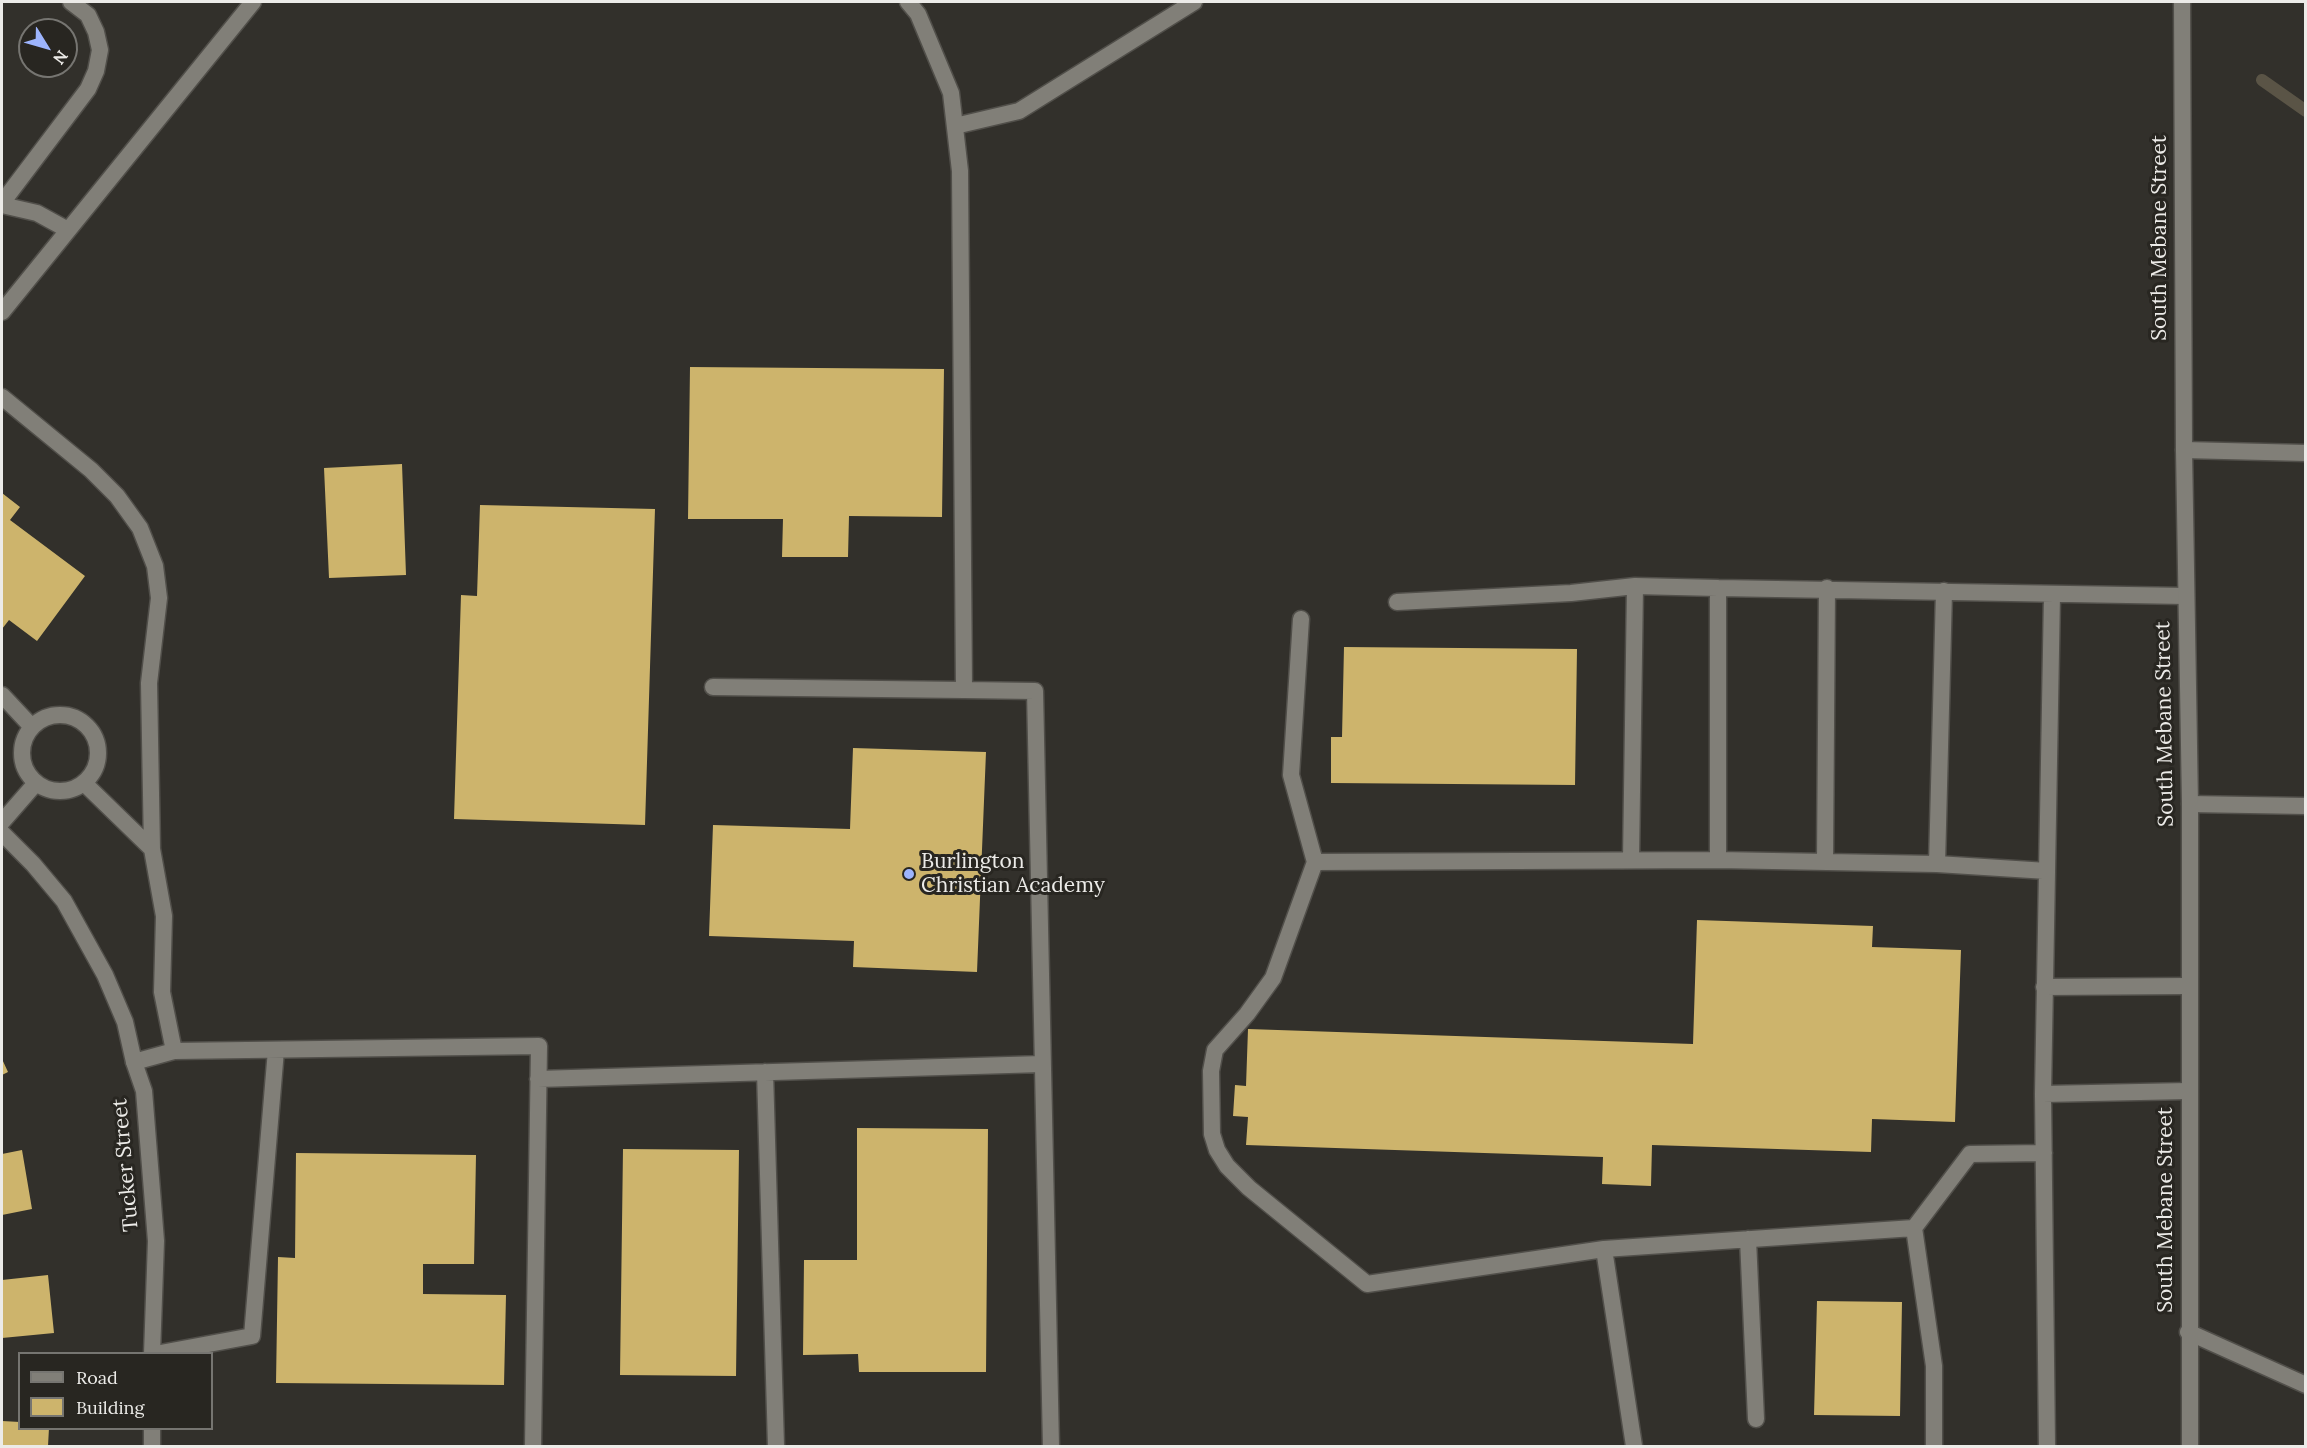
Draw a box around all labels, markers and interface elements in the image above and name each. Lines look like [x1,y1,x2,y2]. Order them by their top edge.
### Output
north arrow [18,18,78,78]
text: N [49,47,72,69]
street label: South Mebane Street [2147,135,2173,341]
street label: South Mebane Street [2151,621,2179,827]
place label: Burlington Christian Academy [921,849,1105,899]
marker: Burlington Christian Academy [902,867,916,881]
street label: Tucker Street [108,1097,144,1233]
street label: South Mebane Street [2153,1107,2179,1313]
legend [18,1352,213,1430]
text: Road [76,1366,118,1389]
text: Building [76,1396,144,1419]

